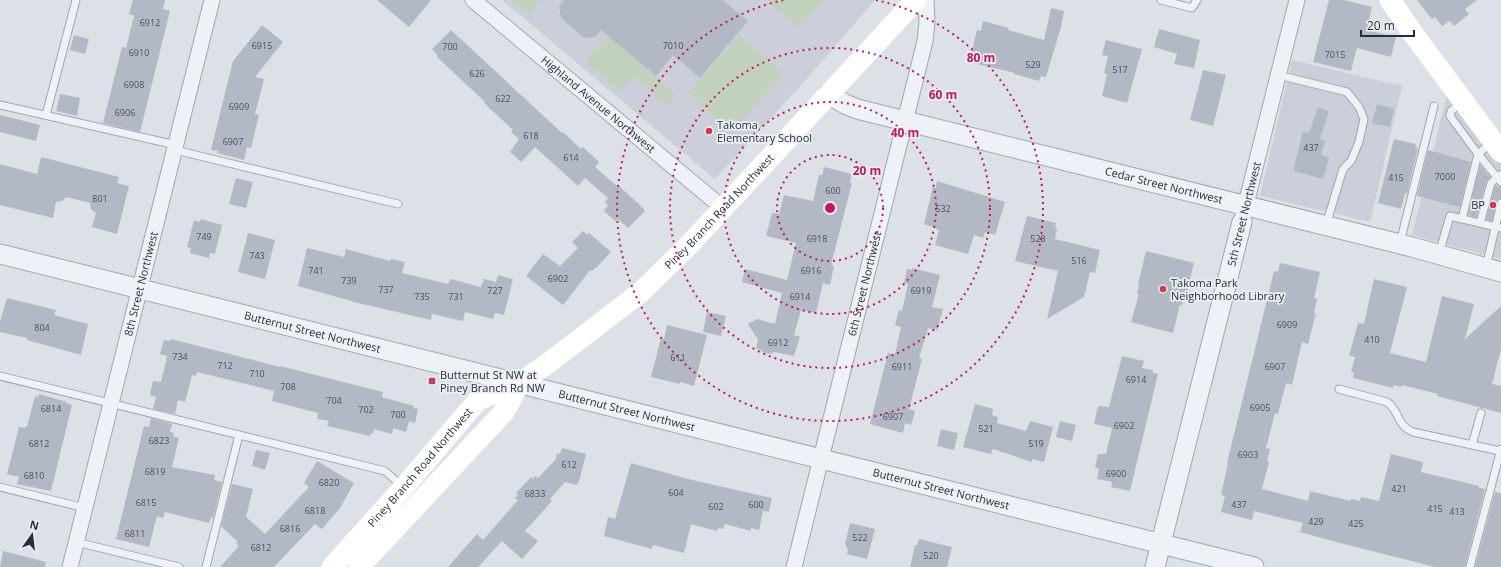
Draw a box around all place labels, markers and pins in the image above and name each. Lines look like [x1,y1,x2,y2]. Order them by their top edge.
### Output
place label: Takoma Elementary School [717,117,812,145]
marker: Takoma Elementary School [704,126,714,136]
place label: BP [1471,197,1485,212]
marker: BP [1488,200,1498,210]
centre of rings [823,201,837,215]
place label: Takoma Park Neighborhood Library [1171,275,1285,303]
marker: Takoma Park Neighborhood Library [1158,284,1168,294]
place label: Butternut St NW at Piney Branch Rd NW [440,367,545,395]
marker: Butternut St NW at Piney Branch Rd NW [427,376,437,386]

